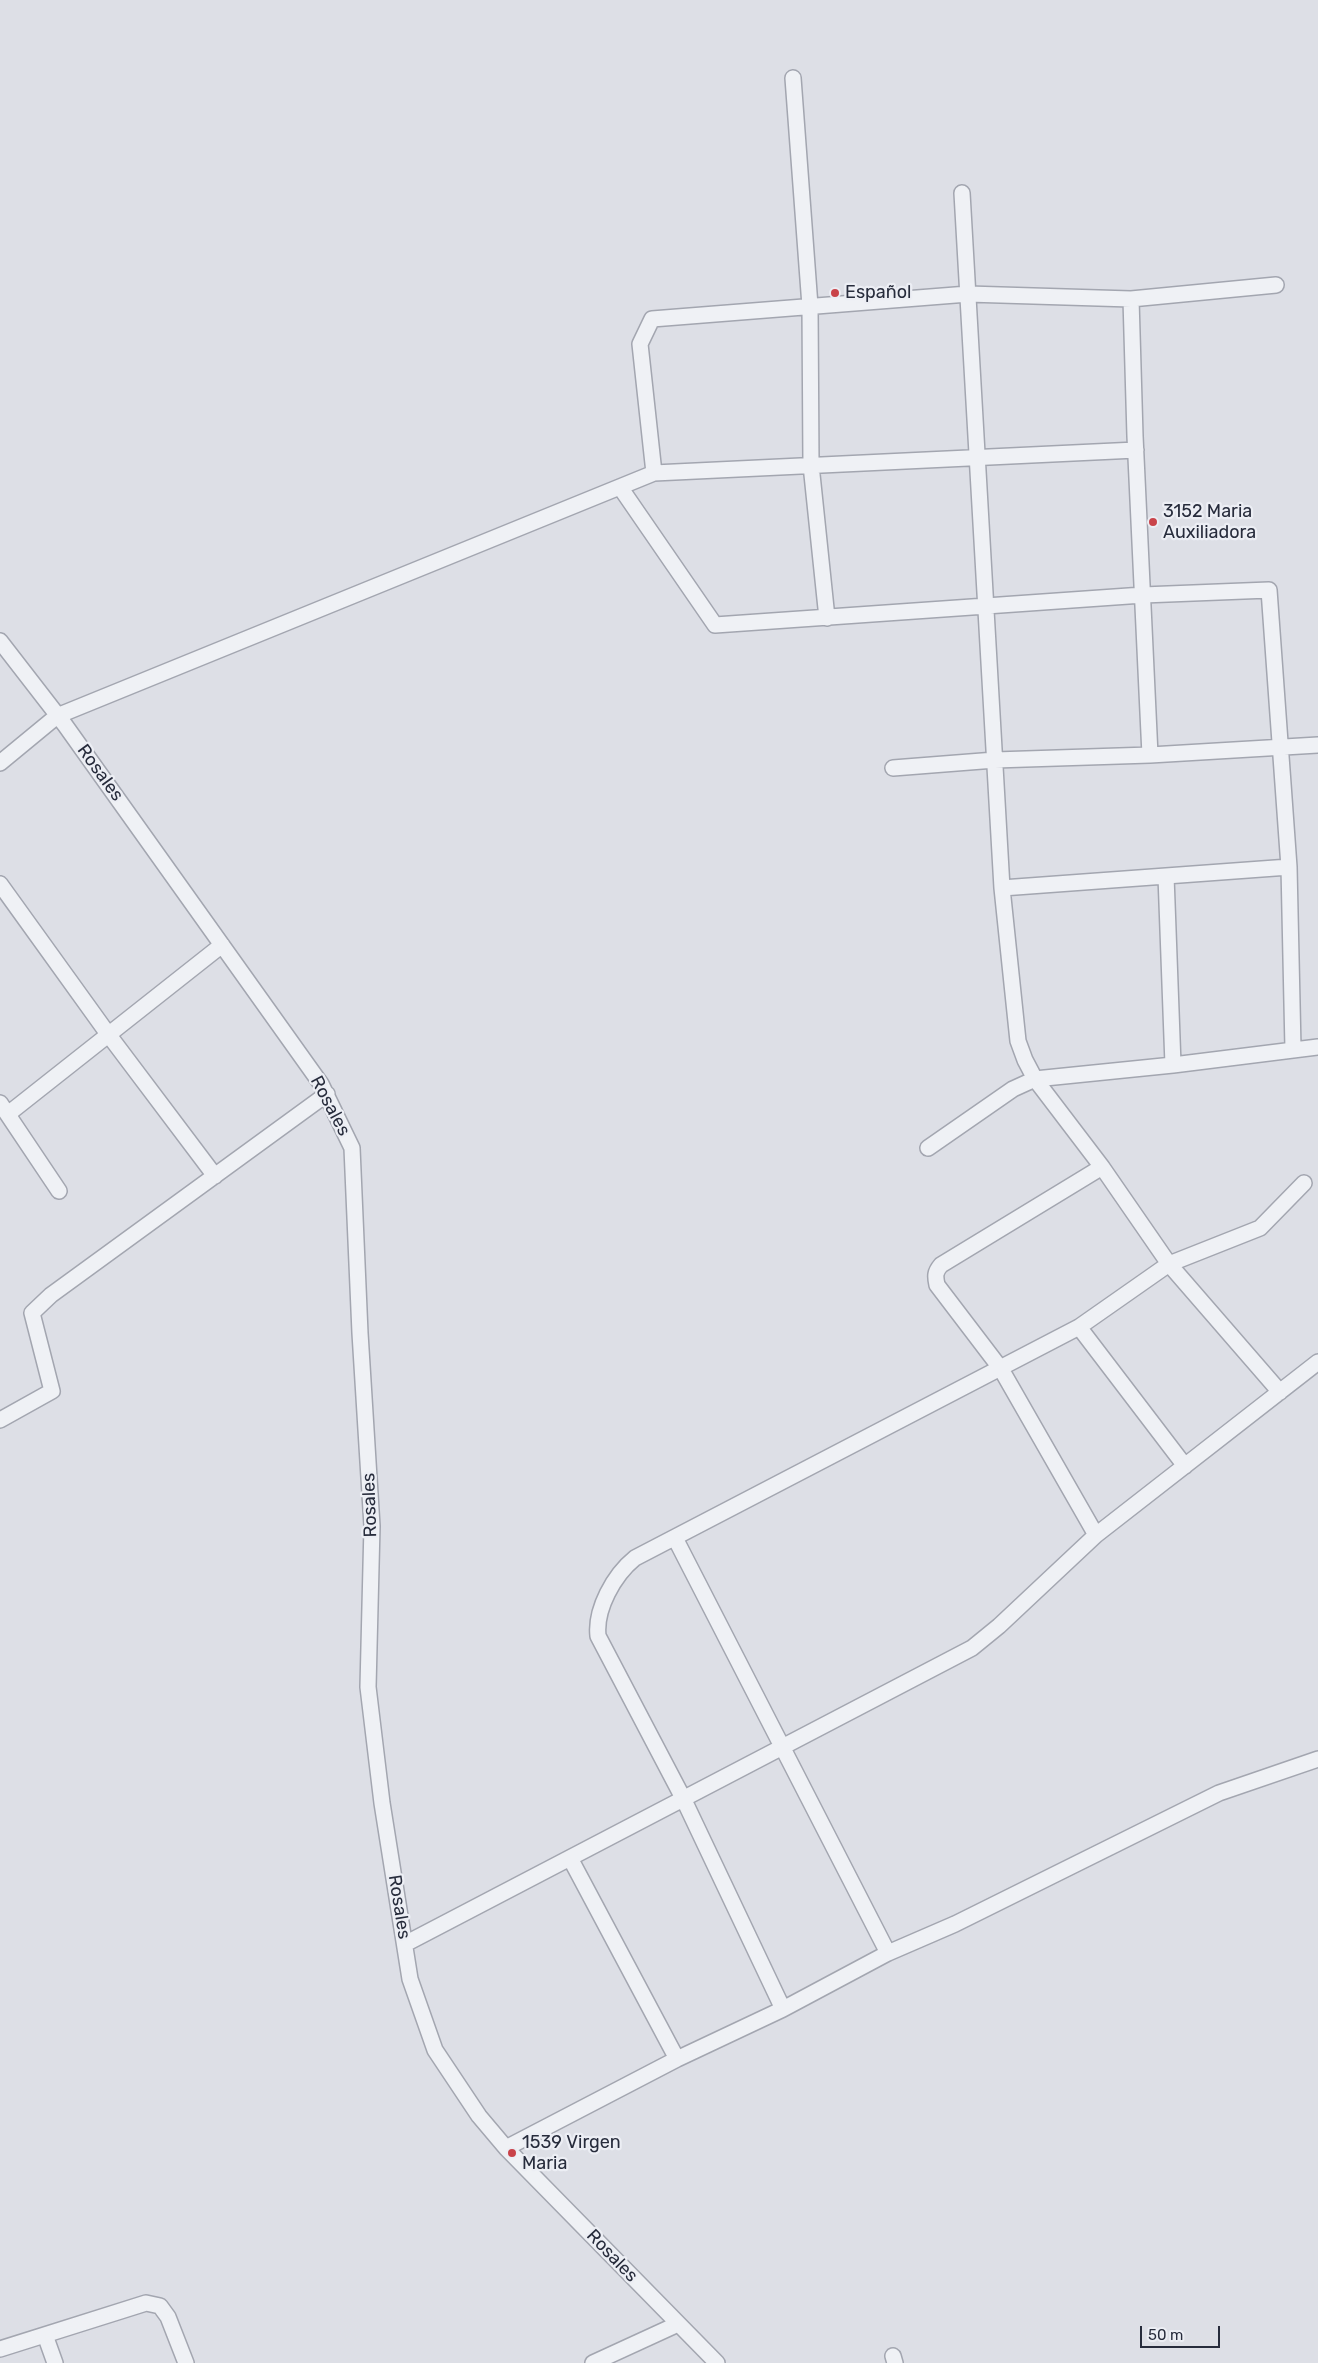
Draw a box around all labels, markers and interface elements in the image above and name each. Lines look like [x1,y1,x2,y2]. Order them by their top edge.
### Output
place label: Español [845,282,911,304]
marker: Español [829,287,841,299]
place label: 3152 Maria Auxiliadora [1163,501,1256,544]
marker: 3152 Maria Auxiliadora [1147,516,1159,528]
street label: Rosales [72,740,128,806]
street label: Rosales [305,1072,355,1140]
street label: Rosales [358,1472,382,1538]
street label: Rosales [383,1873,415,1941]
place label: 1539 Virgen Maria [522,2132,621,2174]
marker: 1539 Virgen Maria [506,2147,518,2159]
street label: Rosales [582,2225,642,2287]
scale bar [1143,2316,1223,2348]
text: 50 m [1148,2326,1183,2344]

